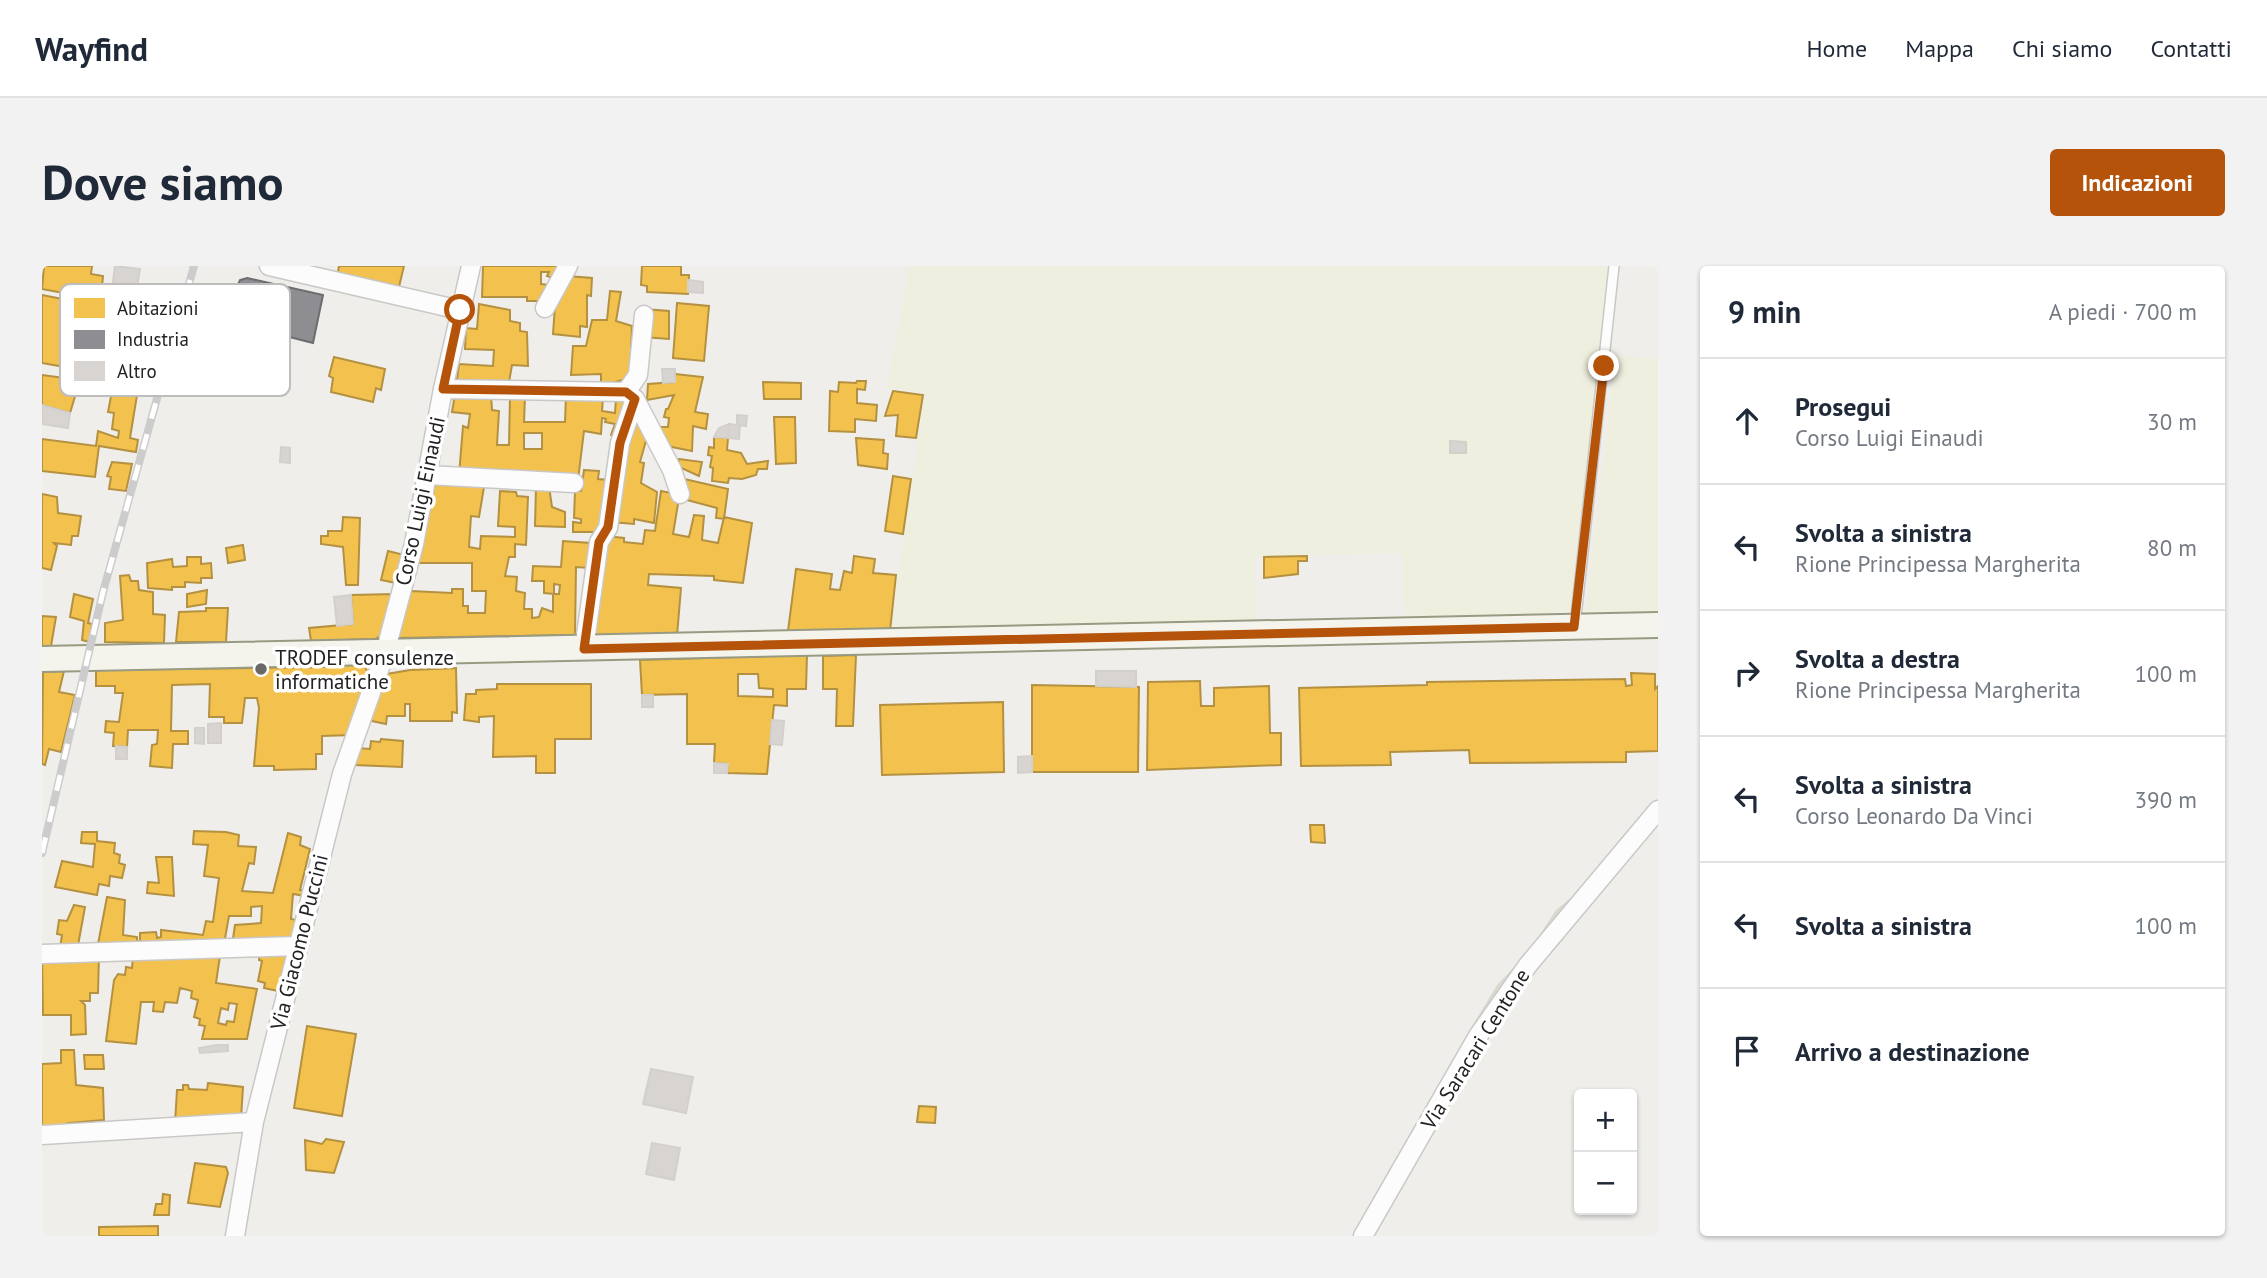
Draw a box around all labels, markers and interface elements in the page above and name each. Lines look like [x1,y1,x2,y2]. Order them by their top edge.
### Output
text: Wayfind [35,27,148,70]
text: Home [1806,33,1867,64]
text: Mappa [1905,33,1974,64]
text: Chi siamo [2012,33,2112,64]
text: Contatti [2150,33,2232,64]
button: Indicazioni [2050,149,2225,216]
text: Dove siamo [42,150,284,214]
legend [60,284,290,396]
text: 9 min [1728,292,1801,331]
route start [444,294,475,325]
text: Abitazioni [117,296,199,320]
text: A piedi · 700 m [2049,297,2197,326]
text: Industria [117,327,189,351]
route end [1588,350,1619,381]
text: Altro [117,359,157,383]
text: Prosegui [1795,390,1891,423]
icon: ahead [1728,402,1766,440]
text: 30 m [2147,407,2197,436]
street label: Corso Luigi Einaudi [389,414,451,588]
text: Corso Luigi Einaudi [1795,423,1984,452]
text: Svolta a sinistra [1795,516,1972,549]
icon: left [1728,528,1766,566]
text: 80 m [2147,533,2197,562]
text: Rione Principessa Margherita [1795,549,2081,578]
text: Svolta a destra [1795,642,1960,675]
place label: TRODEF consulenze informatiche [275,644,454,695]
icon: right [1728,654,1766,692]
text: 100 m [2135,659,2197,688]
marker: TRODEF consulenze informatiche [253,661,269,677]
text: Rione Principessa Margherita [1795,675,2081,704]
text: Svolta a sinistra [1795,768,1972,801]
icon: left [1728,780,1766,818]
text: 390 m [2135,785,2197,814]
text: Corso Leonardo Da Vinci [1795,801,2033,830]
street label: Via Giacomo Puccini [264,851,334,1034]
icon: left [1728,906,1766,944]
text: Svolta a sinistra [1795,909,1972,942]
text: 100 m [2135,911,2197,940]
street label: Via Saracari Centone [1414,964,1535,1135]
icon: arrive [1728,1032,1766,1070]
text: Arrivo a destinazione [1795,1035,2030,1068]
map controls [1574,1089,1637,1215]
button: + [1574,1089,1637,1152]
button: − [1574,1152,1637,1215]

